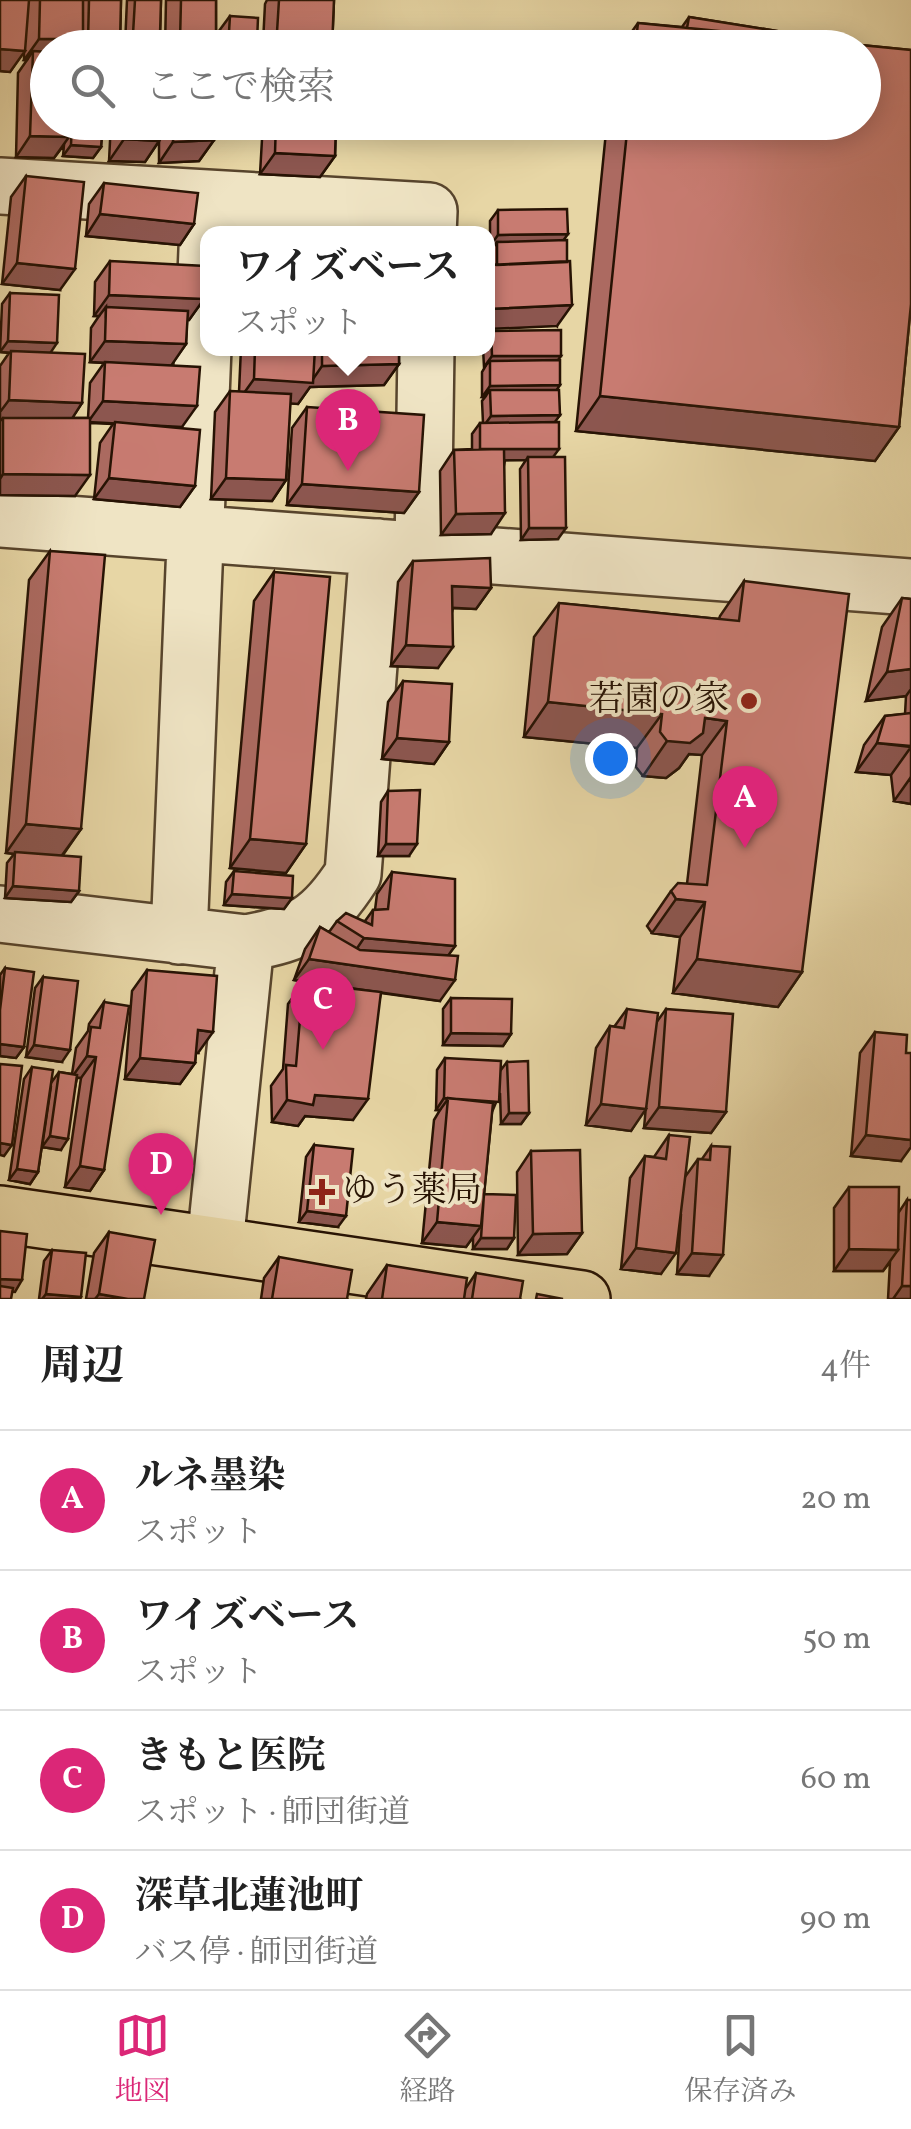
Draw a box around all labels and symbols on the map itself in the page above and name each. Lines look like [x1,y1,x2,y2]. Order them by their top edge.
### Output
pin: B [316,388,380,471]
place label: 若園の家 [589,677,729,725]
marker: 若園の家 [738,690,760,712]
your location [585,733,636,784]
pin: A [712,766,778,848]
pin: C [290,968,356,1050]
pin: D [128,1132,194,1215]
place label: ゆう薬局 [342,1168,482,1216]
marker: ゆう薬局 [311,1181,333,1203]

